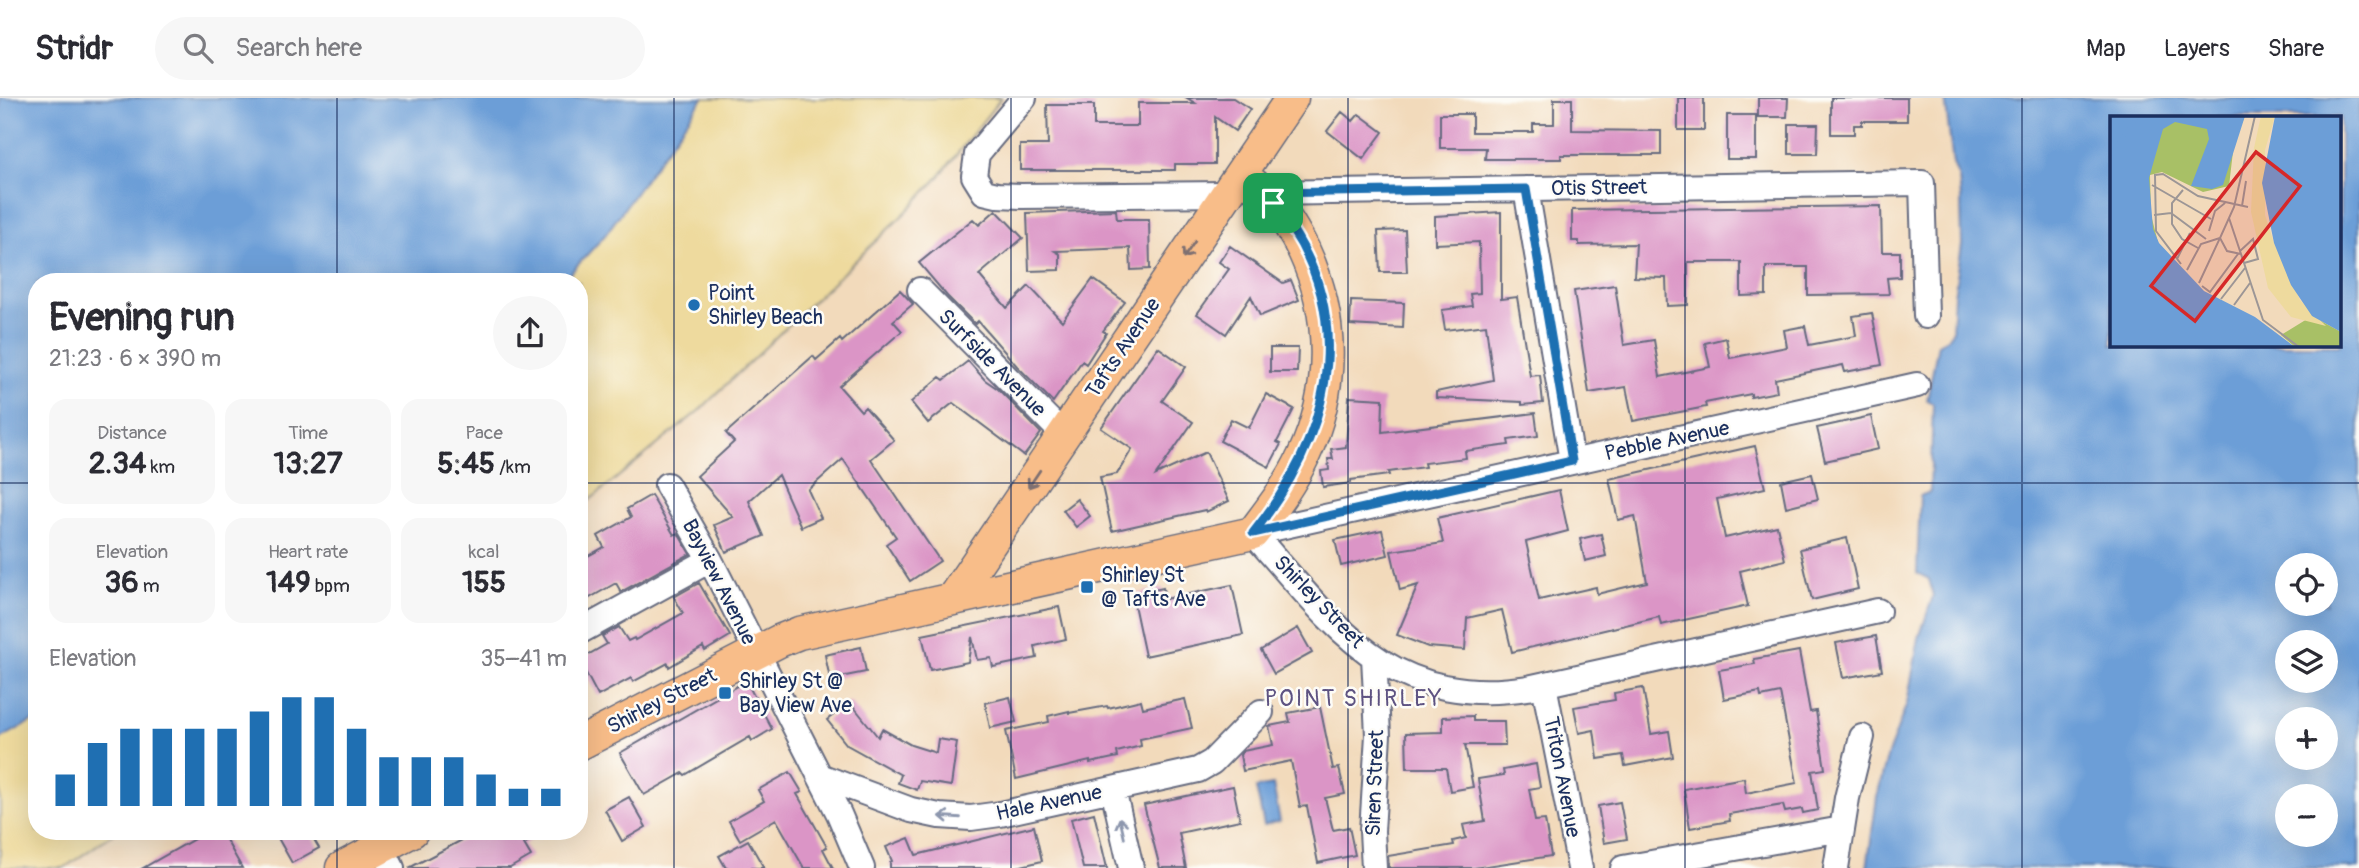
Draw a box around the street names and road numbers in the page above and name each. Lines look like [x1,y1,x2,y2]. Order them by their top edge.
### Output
street label: Otis Street [1551,174,1648,202]
street label: Tafts Avenue [1079,292,1167,403]
street label: Surfside Avenue [932,303,1052,423]
street label: Pebble Avenue [1602,414,1733,467]
street label: Bayview Avenue [676,515,763,650]
street label: Shirley Street [1268,550,1371,655]
street label: Shirley Street [603,662,722,740]
street label: Triton Avenue [1537,714,1587,840]
street label: Siren Street [1360,729,1390,837]
street label: Hale Avenue [994,778,1105,827]

